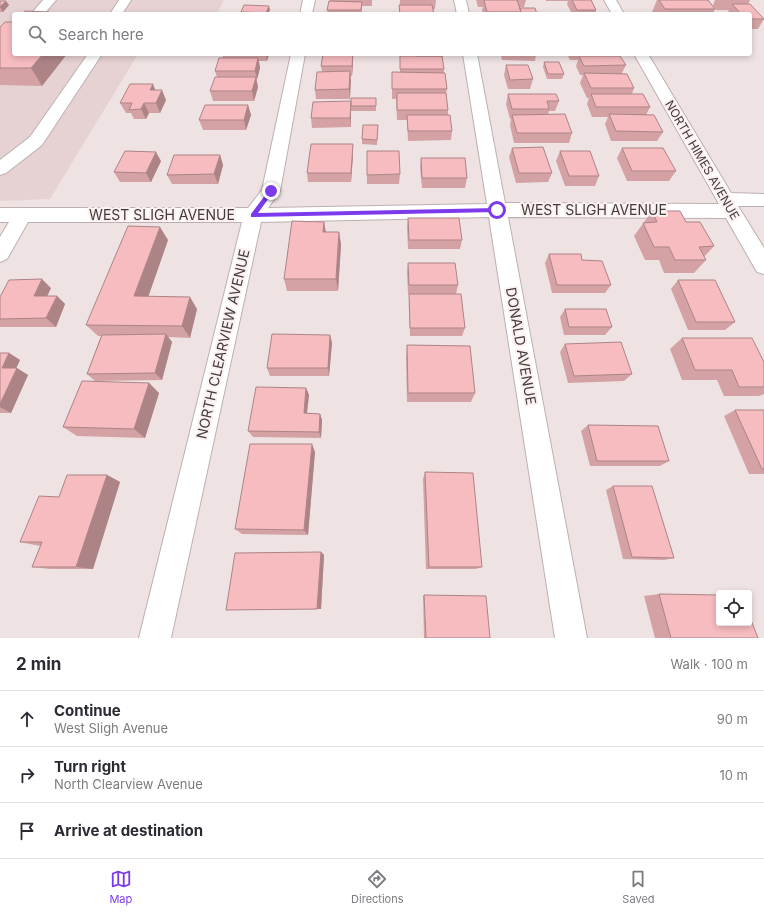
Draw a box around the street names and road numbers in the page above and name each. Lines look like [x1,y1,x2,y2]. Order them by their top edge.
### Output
street label: NORTH HIMES AVENUE [662,97,743,222]
street label: WEST SLIGH AVENUE [521,201,667,218]
street label: WEST SLIGH AVENUE [89,206,235,223]
street label: NORTH CLEARVIEW AVENUE [192,247,253,440]
street label: DONALD AVENUE [503,286,540,406]

